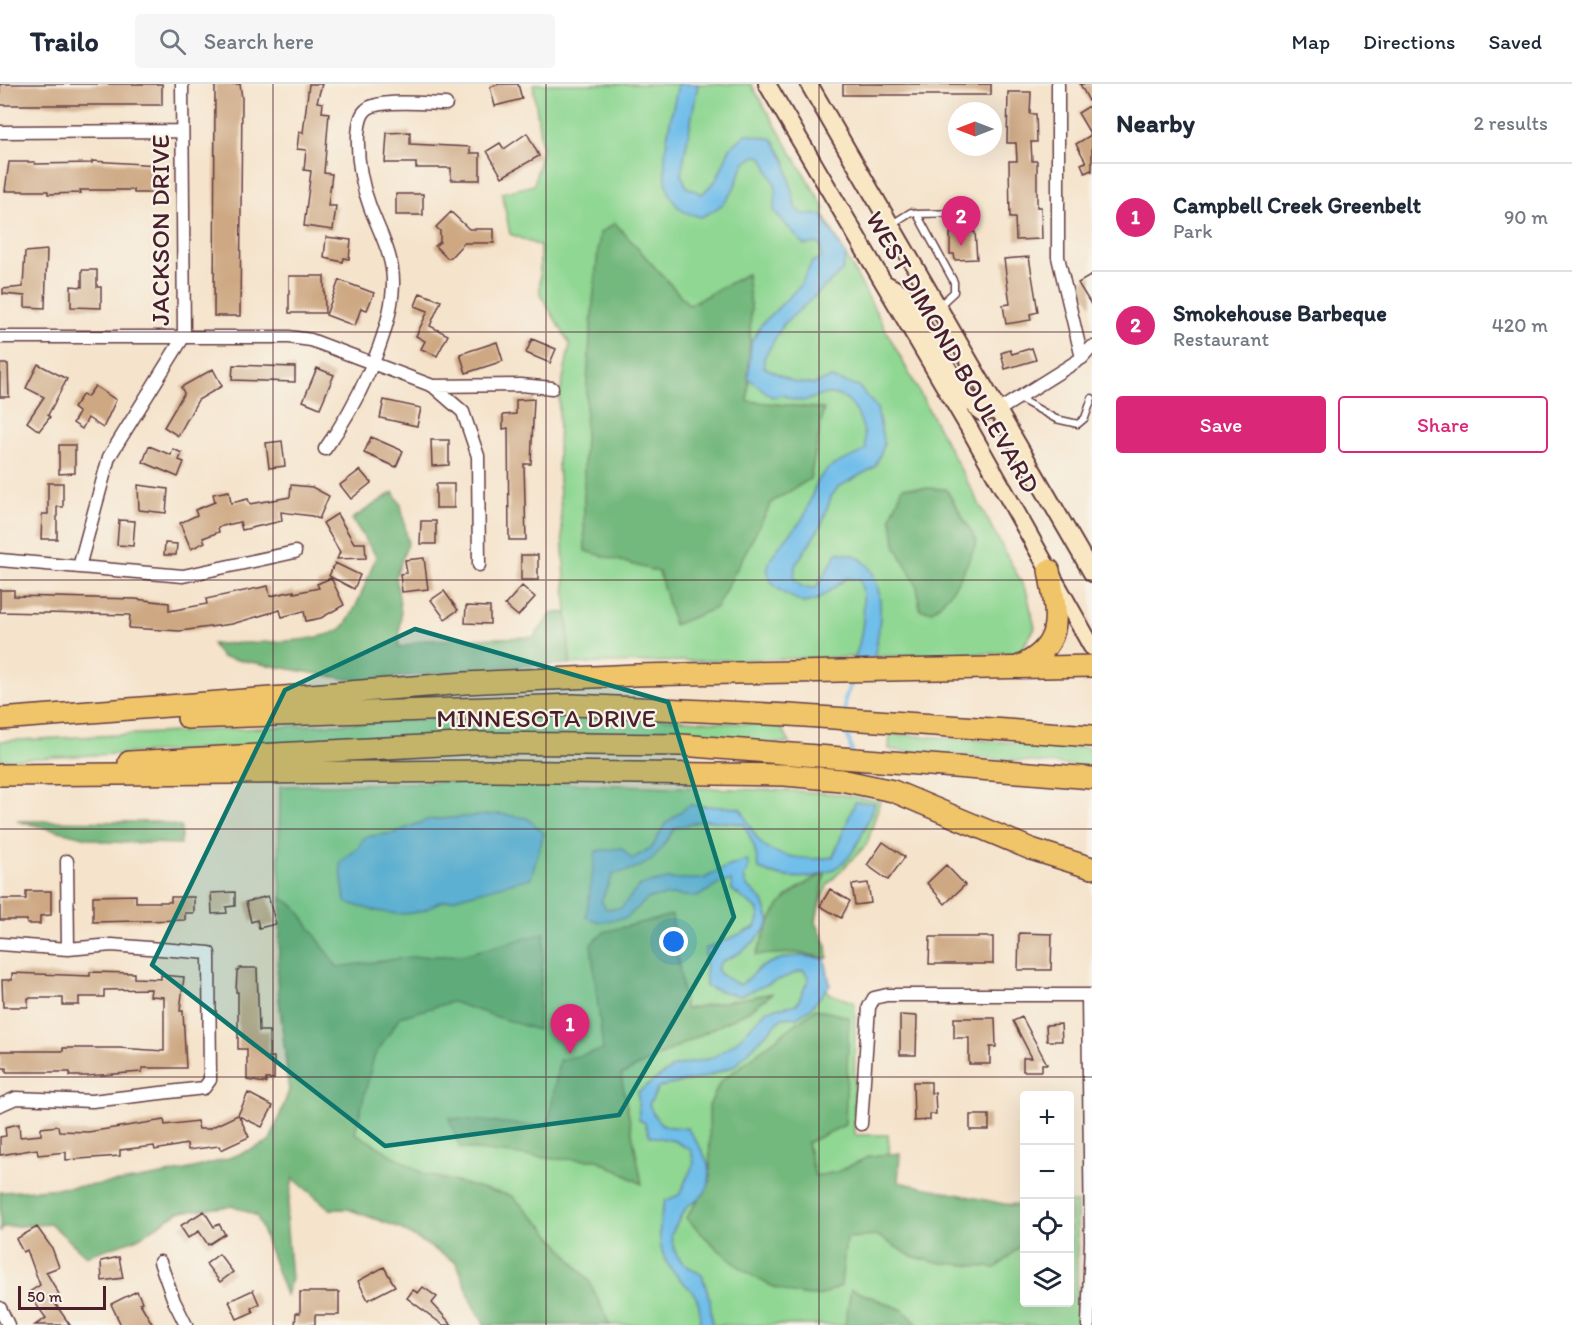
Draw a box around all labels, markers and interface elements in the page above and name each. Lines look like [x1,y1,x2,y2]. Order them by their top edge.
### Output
search box [135,14,555,68]
text: Trailo [30,24,99,58]
icon: search [156,25,189,58]
text: Search here [204,28,314,55]
text: Map [1292,29,1330,54]
text: Directions [1363,29,1455,54]
text: Saved [1488,29,1542,54]
north arrow [948,102,1002,156]
text: Nearby [1116,107,1195,139]
text: 2 results [1474,111,1548,135]
street label: JACKSON DRIVE [144,134,176,326]
text: Campbell Creek Greenbelt [1173,192,1421,219]
pin: 2 [942,196,980,246]
street label: WEST DIMOND BOULEVARD [859,205,1047,499]
text: 1 [1131,205,1140,229]
text: 90 m [1504,205,1548,229]
text: Park [1173,219,1212,243]
text: Smokehouse Barbeque [1173,300,1387,327]
text: 2 [1130,313,1141,337]
text: 420 m [1492,313,1548,337]
text: Restaurant [1173,327,1269,351]
button: Save [1116,396,1326,453]
button: Share [1338,396,1548,453]
street label: MINNESOTA DRIVE [436,702,656,734]
your location [659,927,688,956]
pin: 1 [550,1004,590,1054]
map controls [1020,1091,1074,1307]
button: + [1020,1091,1074,1145]
button: − [1020,1145,1074,1199]
button: locate [1020,1199,1074,1253]
button: layers [1020,1253,1074,1307]
scale bar [18,1283,106,1310]
text: 50 m [27,1287,62,1306]

